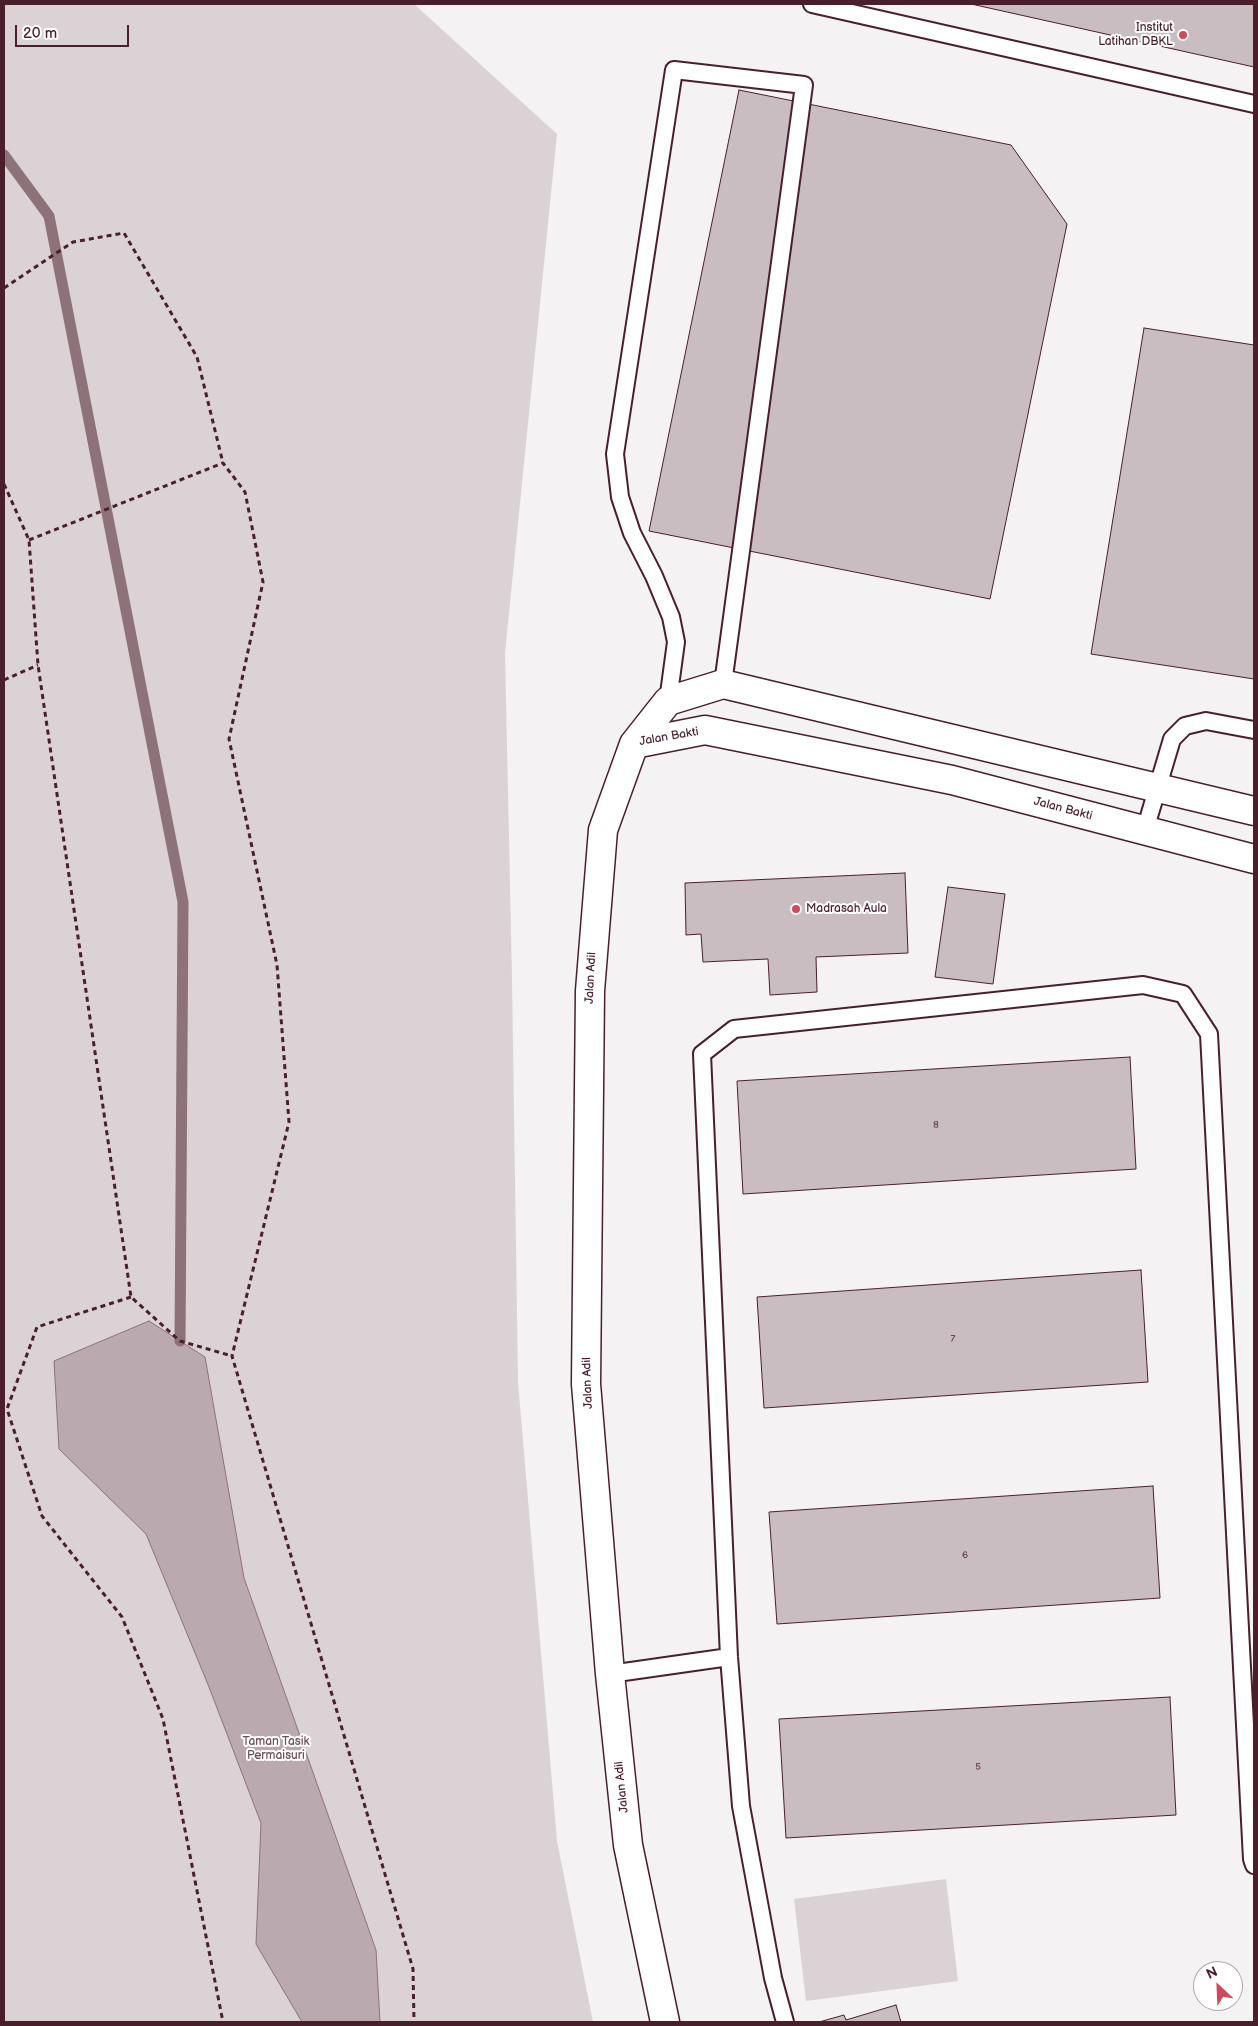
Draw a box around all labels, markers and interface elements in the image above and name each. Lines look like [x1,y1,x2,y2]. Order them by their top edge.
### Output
scale bar [18,15,131,47]
place label: Institut Latihan DBKL [1098,21,1173,49]
text: 20 m [23,24,57,43]
marker: Institut Latihan DBKL [1177,29,1189,41]
street label: Jalan Bakti [638,725,700,749]
street label: Jalan Bakti [1032,794,1094,824]
place label: Madrasah Aula [806,902,887,916]
marker: Madrasah Aula [790,903,802,915]
street label: Jalan Adil [582,952,600,1004]
house number: 8 [933,1119,939,1131]
house number: 7 [951,1333,955,1345]
street label: Jalan Adil [580,1357,596,1409]
house number: 6 [962,1549,968,1561]
park label: Taman Tasik Permaisuri [243,1735,309,1763]
street label: Jalan Adil [612,1761,632,1813]
house number: 5 [975,1761,981,1773]
north arrow [1193,1961,1243,2011]
text: N [1204,1963,1220,1983]

